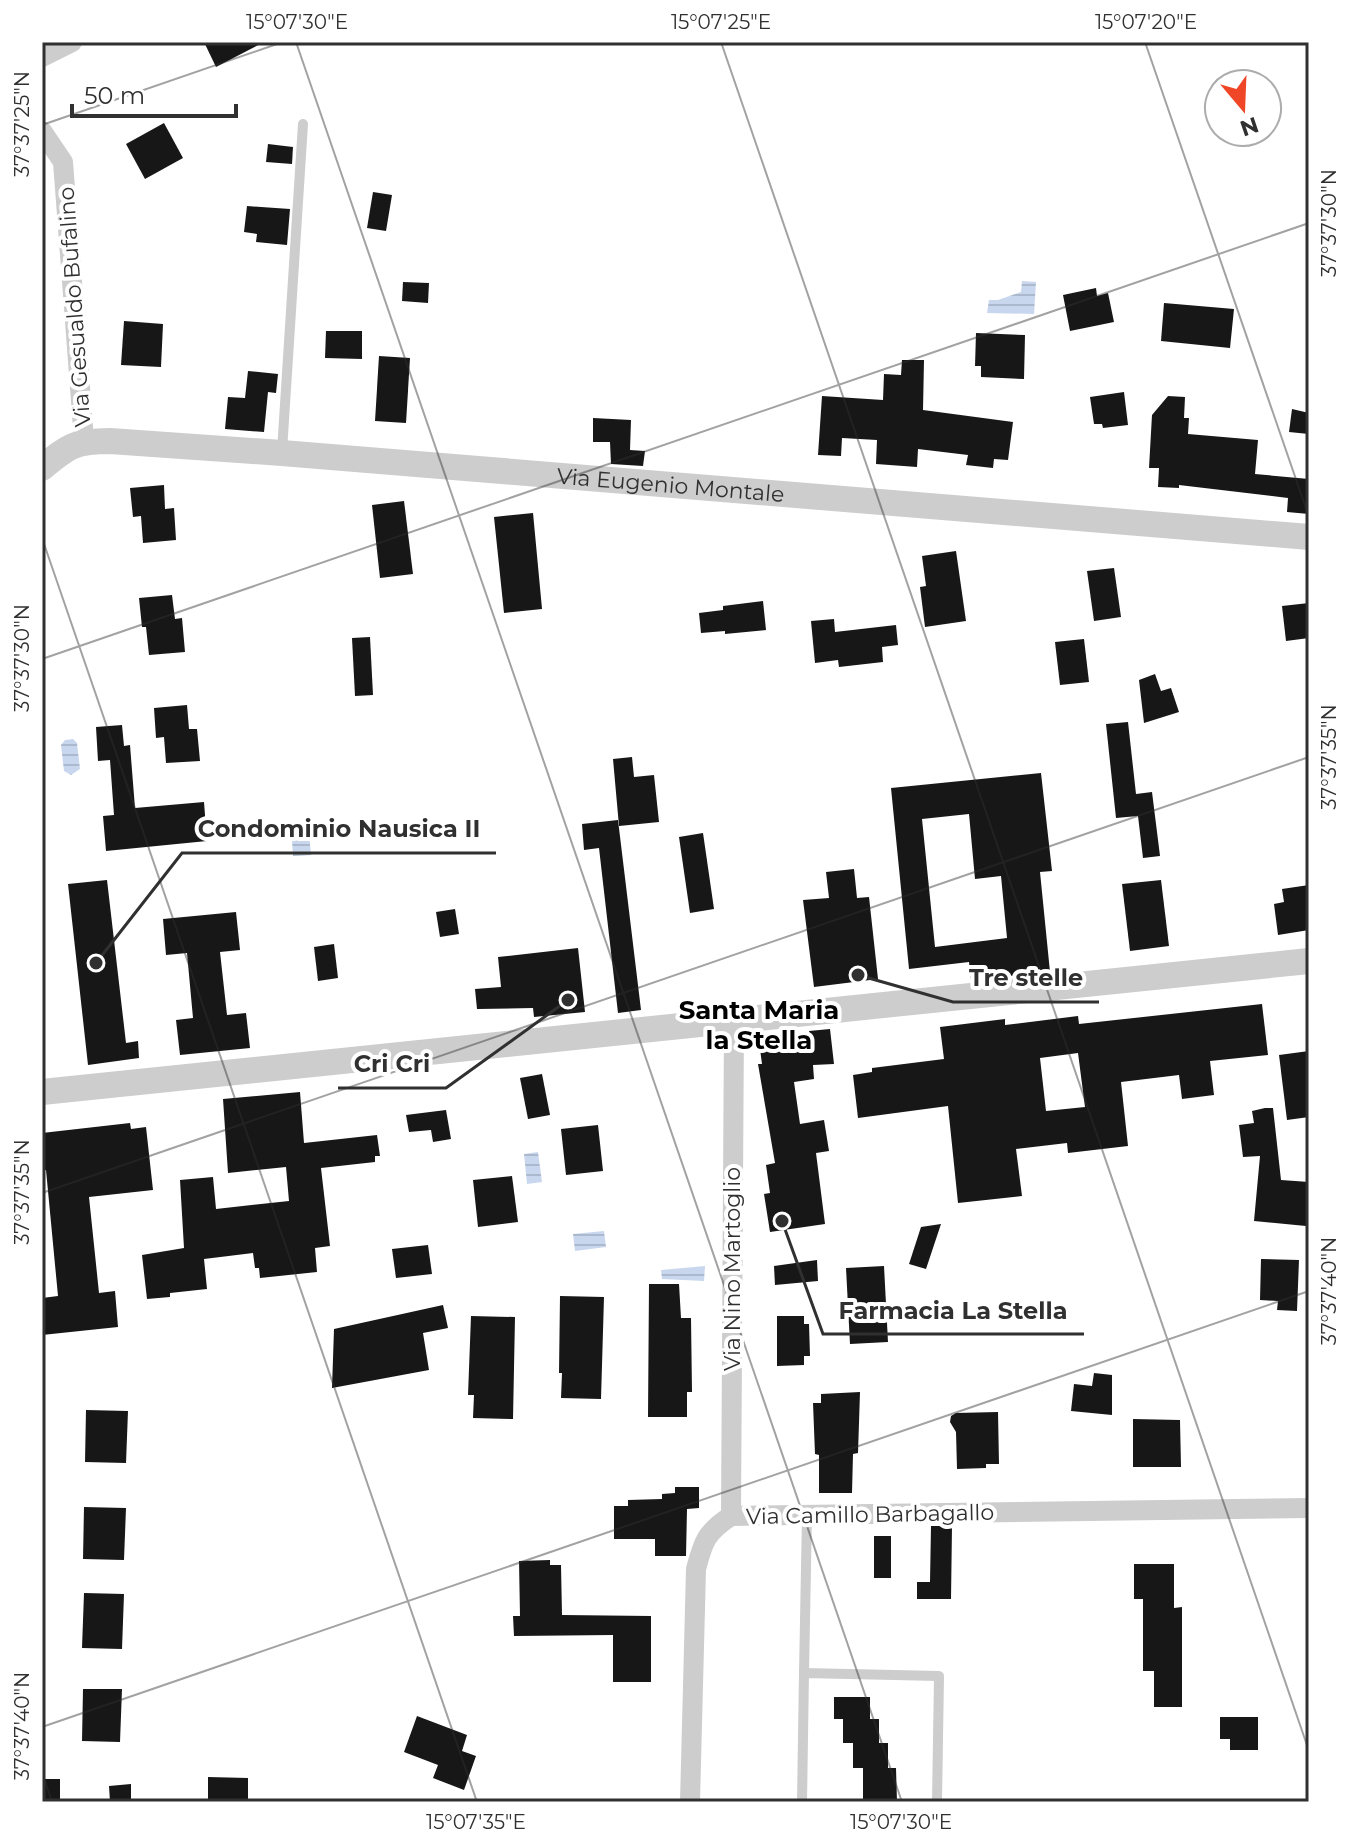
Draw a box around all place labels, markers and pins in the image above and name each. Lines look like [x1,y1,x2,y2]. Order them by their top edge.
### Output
callout: Condominio Nausica II [182,805,496,853]
callout: Tre stelle [953,954,1099,1002]
callout: Cri Cri [338,1040,446,1088]
callout: Farmacia La Stella [823,1286,1084,1334]

